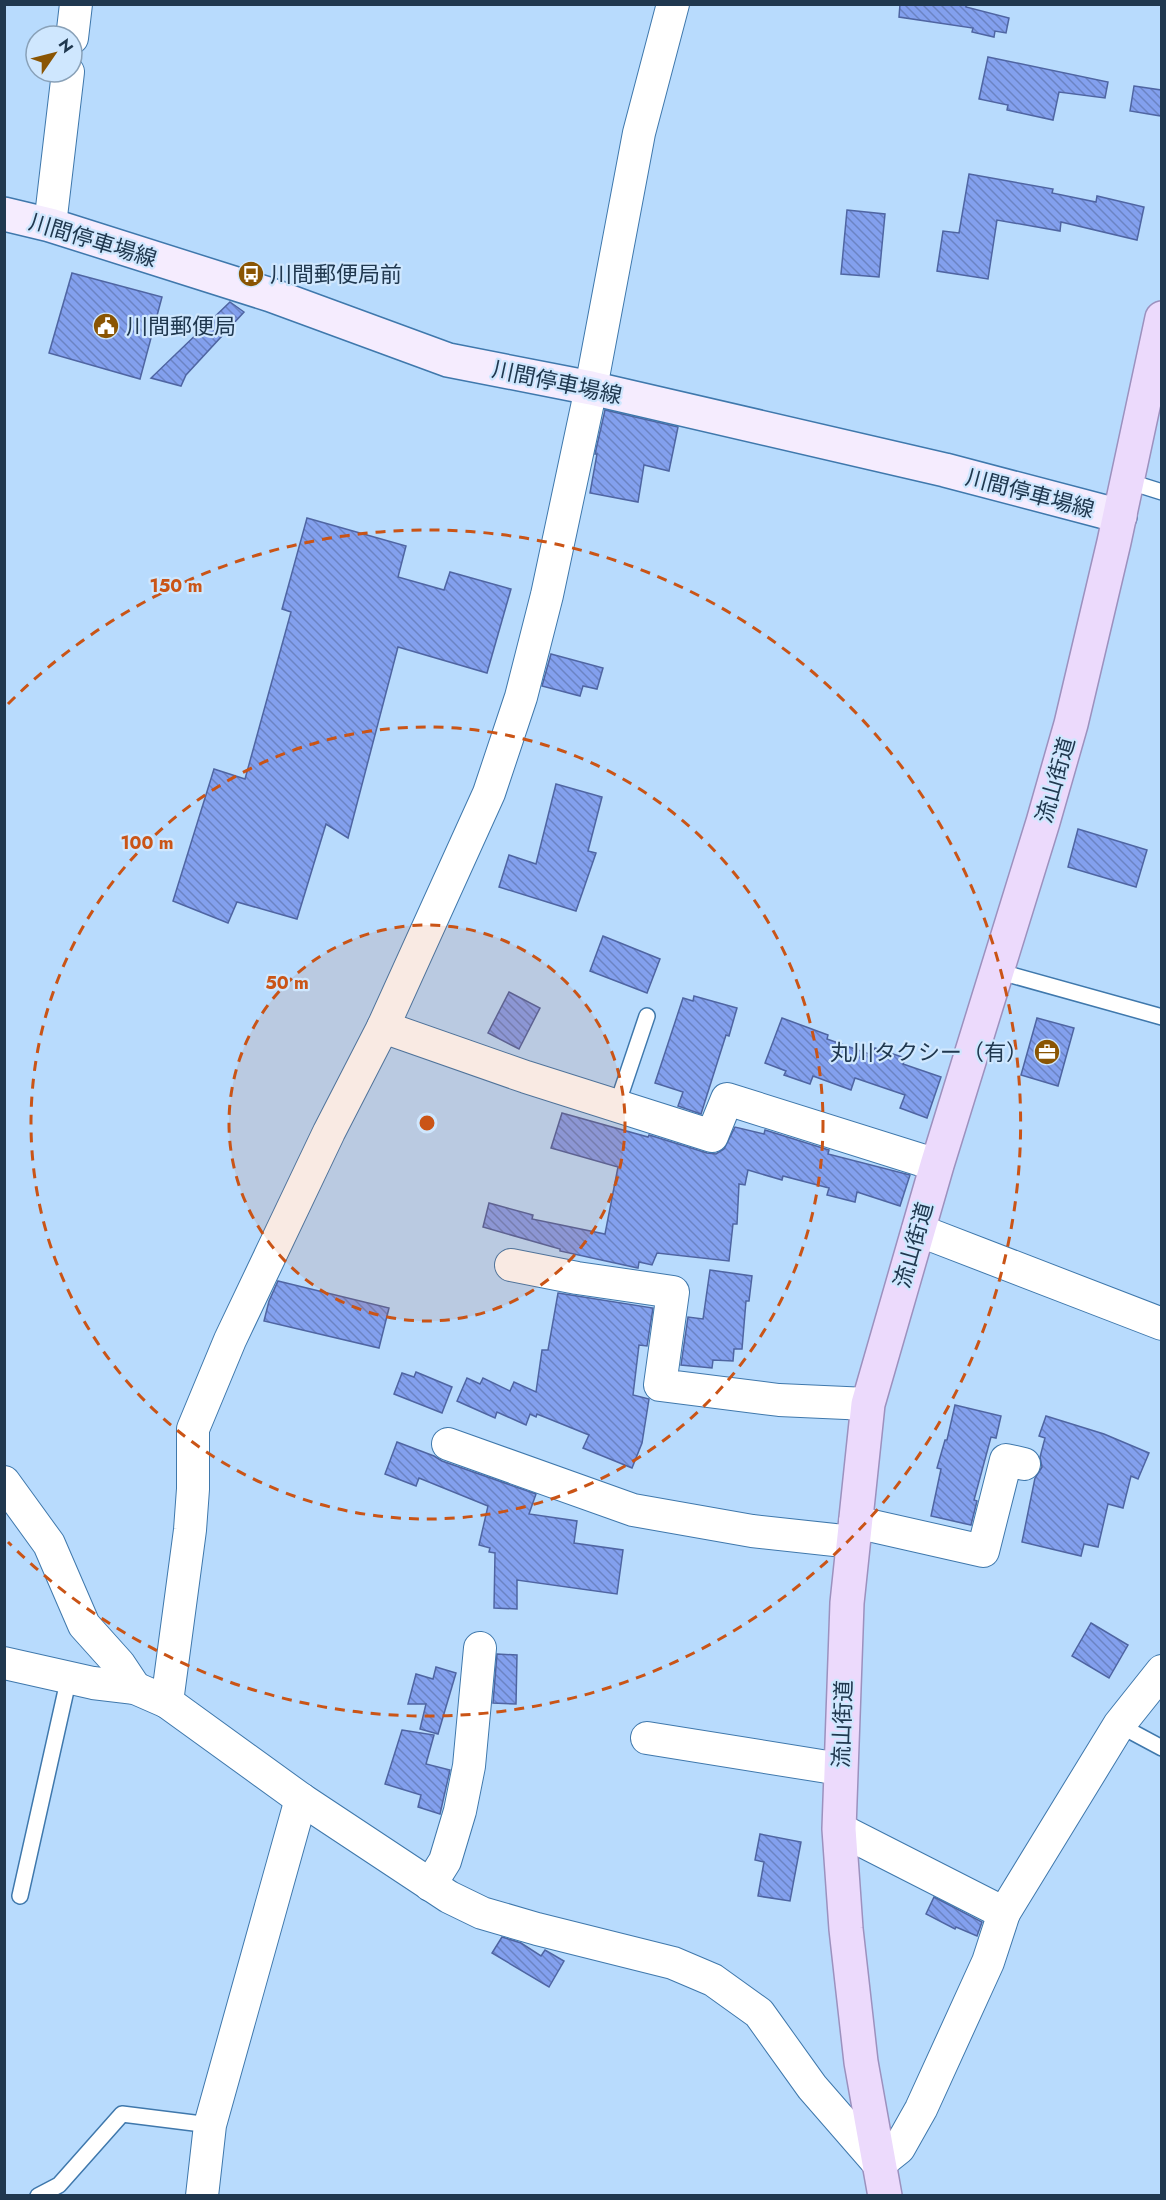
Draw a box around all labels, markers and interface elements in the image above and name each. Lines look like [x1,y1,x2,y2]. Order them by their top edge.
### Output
north arrow [24,24,84,84]
text: N [53,34,79,57]
street label: 川間停車場線 [25,205,161,275]
place label: 川間郵便局前 [270,258,402,290]
bus stop icon: 川間郵便局前 [236,259,266,289]
place label: 川間郵便局 [126,310,236,342]
public building icon: 川間郵便局 [91,311,121,341]
street label: 川間停車場線 [489,353,625,411]
street label: 川間停車場線 [962,460,1098,526]
text: 150 m [150,573,202,599]
street label: 流山街道 [1027,733,1083,827]
text: 100 m [120,830,174,856]
text: 50 m [265,970,309,996]
place label: 丸川タクシー（有） [830,1036,1028,1068]
office icon: 丸川タクシー（有） [1032,1037,1062,1067]
centre of rings [417,1113,437,1133]
street label: 流山街道 [885,1198,941,1292]
street label: 流山街道 [824,1679,860,1769]

